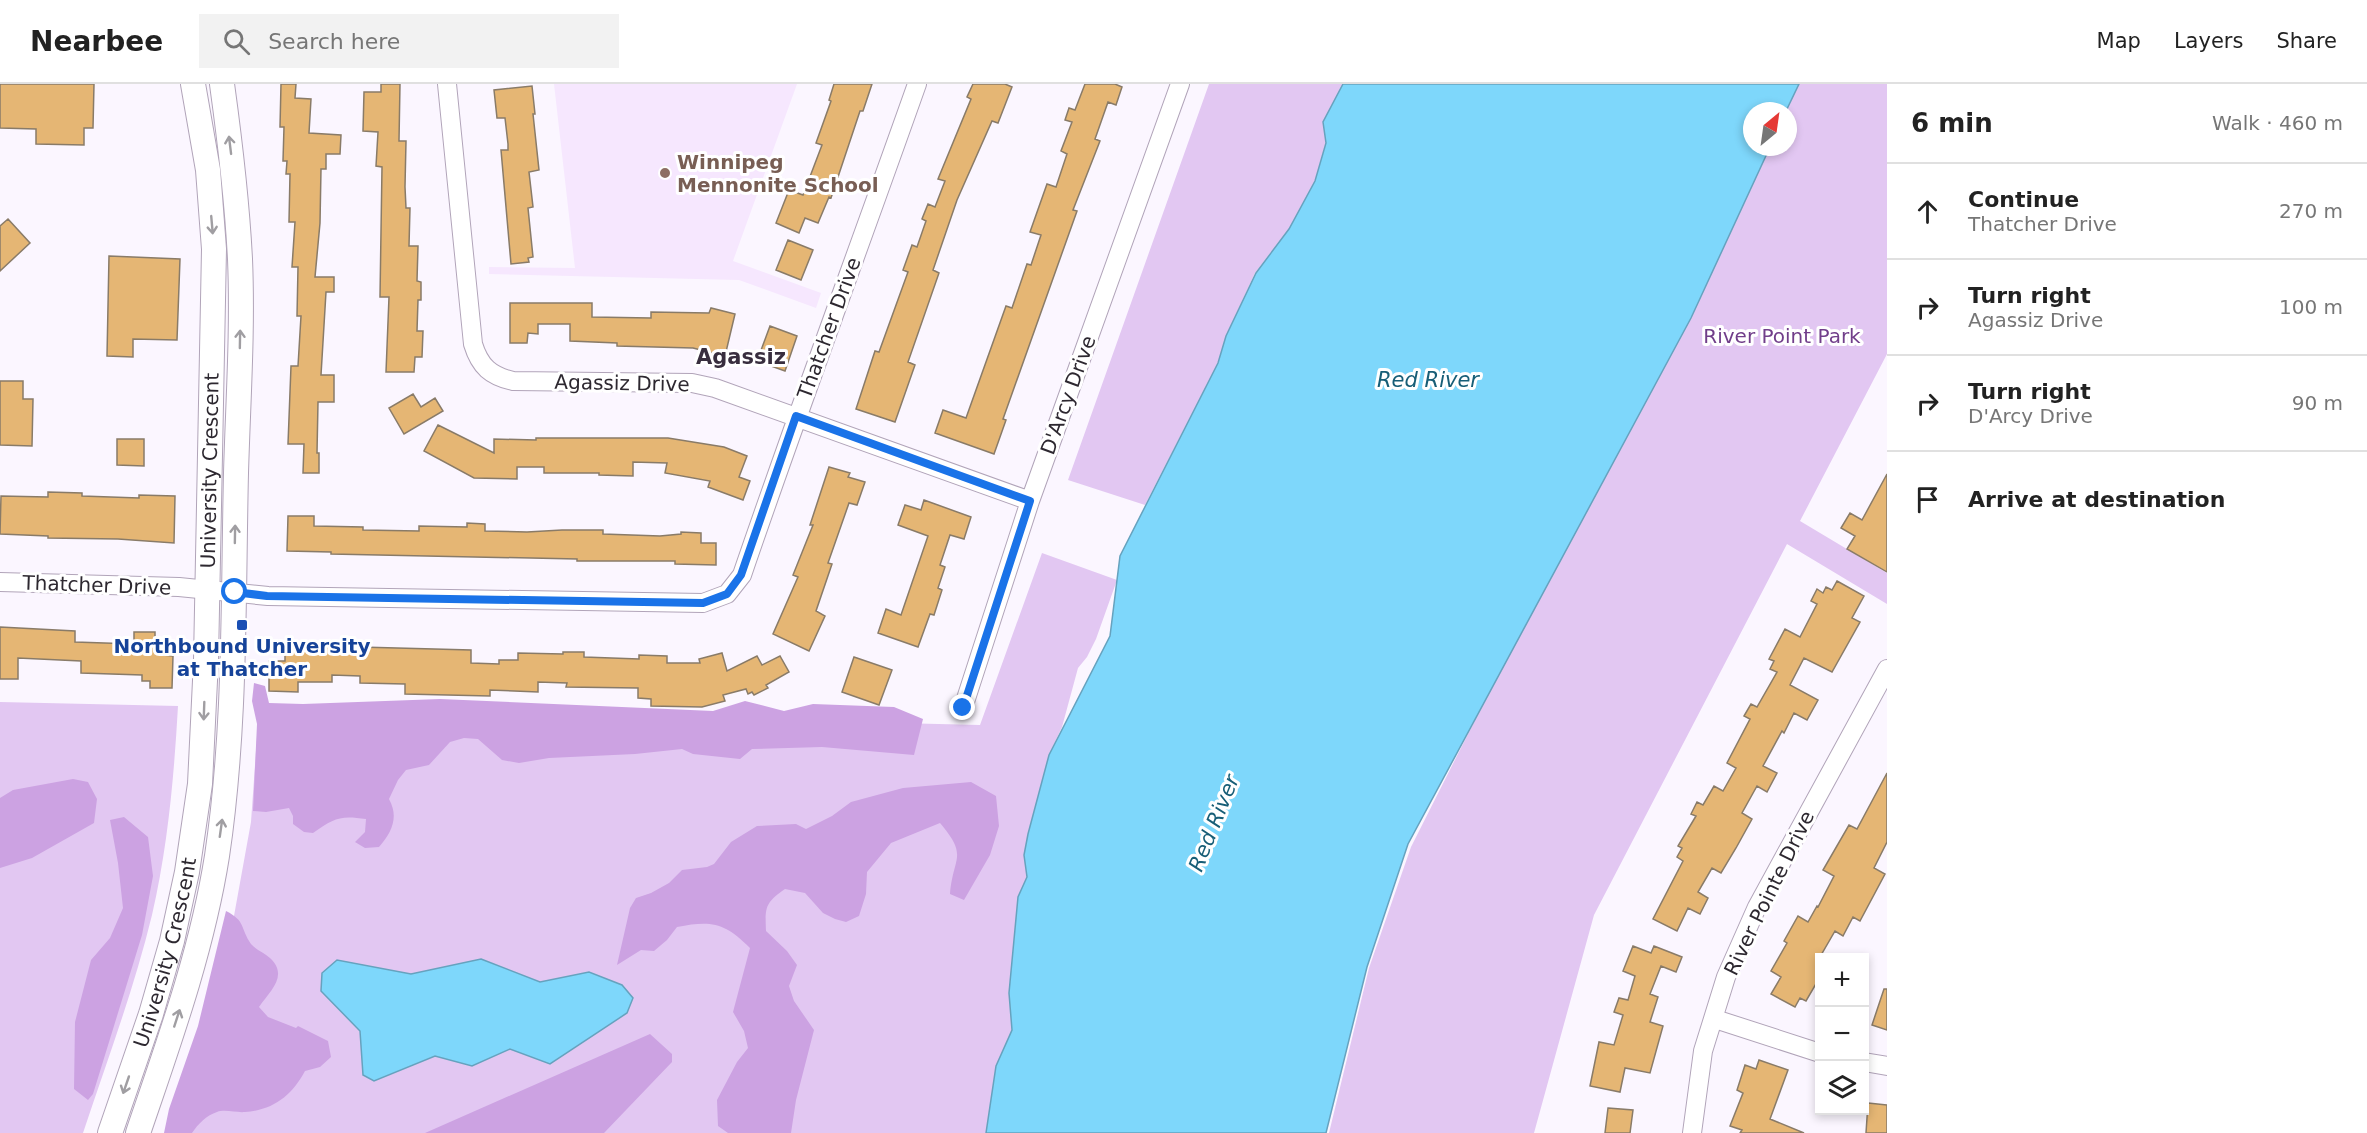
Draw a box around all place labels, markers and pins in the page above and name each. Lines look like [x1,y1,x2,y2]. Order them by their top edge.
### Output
place label: Winnipeg Mennonite School [677,150,879,197]
marker: Winnipeg Mennonite School [658,166,672,180]
marker: Northbound University at Thatcher [235,618,249,632]
place label: Northbound University at Thatcher [113,634,371,681]

